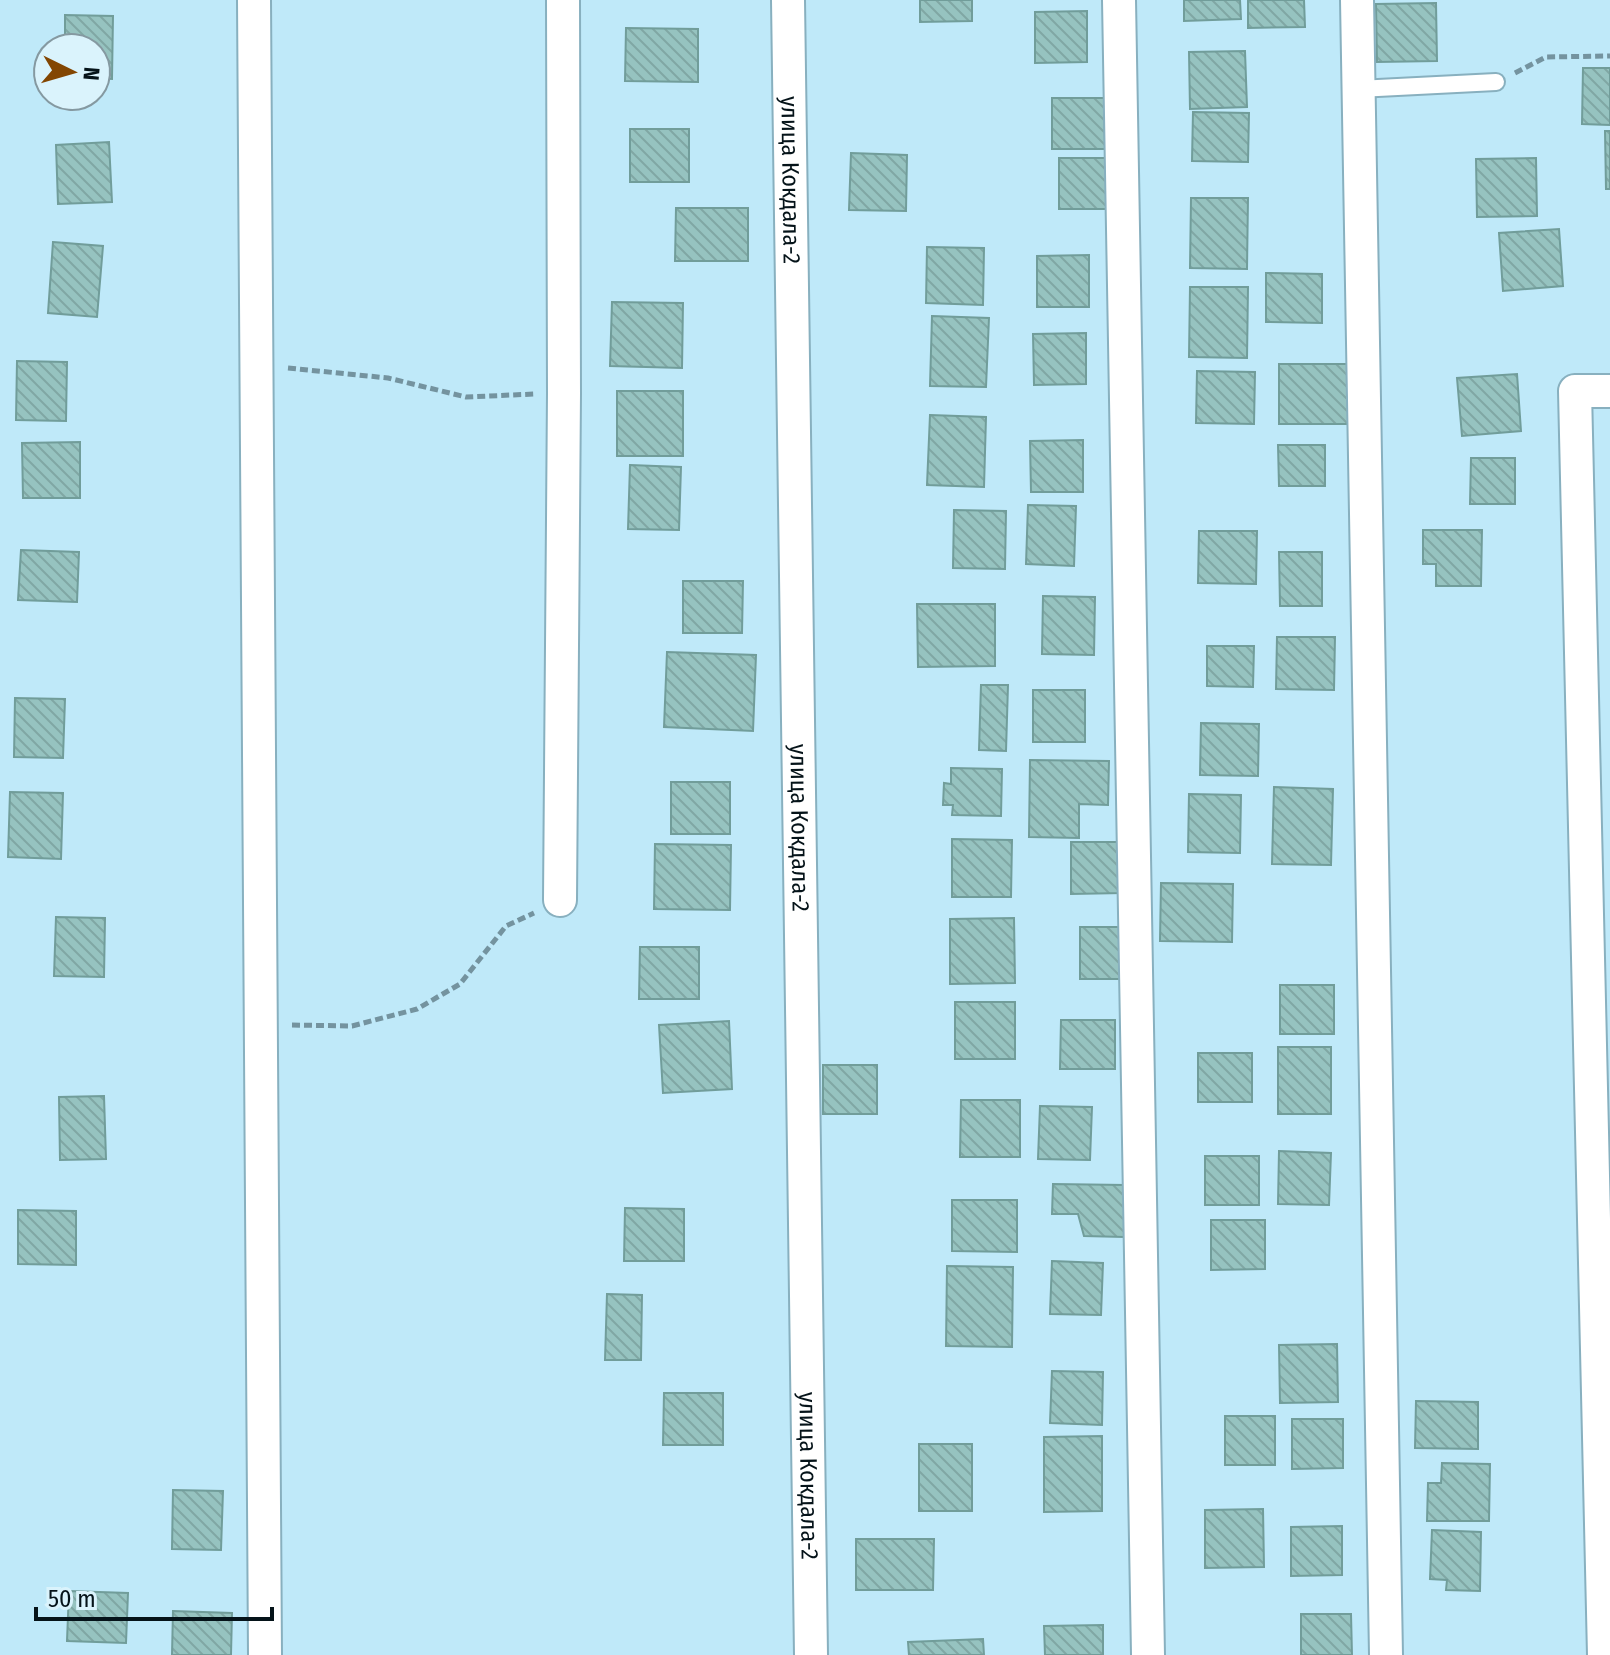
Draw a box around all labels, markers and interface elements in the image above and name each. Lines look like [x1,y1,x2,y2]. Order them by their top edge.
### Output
north arrow [32,32,112,112]
text: N [77,66,105,81]
street label: улица Кокдала-2 [775,96,806,264]
street label: улица Кокдала-2 [784,744,815,912]
street label: улица Кокдала-2 [793,1392,824,1560]
scale bar [36,1571,272,1621]
text: 50 m [48,1585,96,1613]

